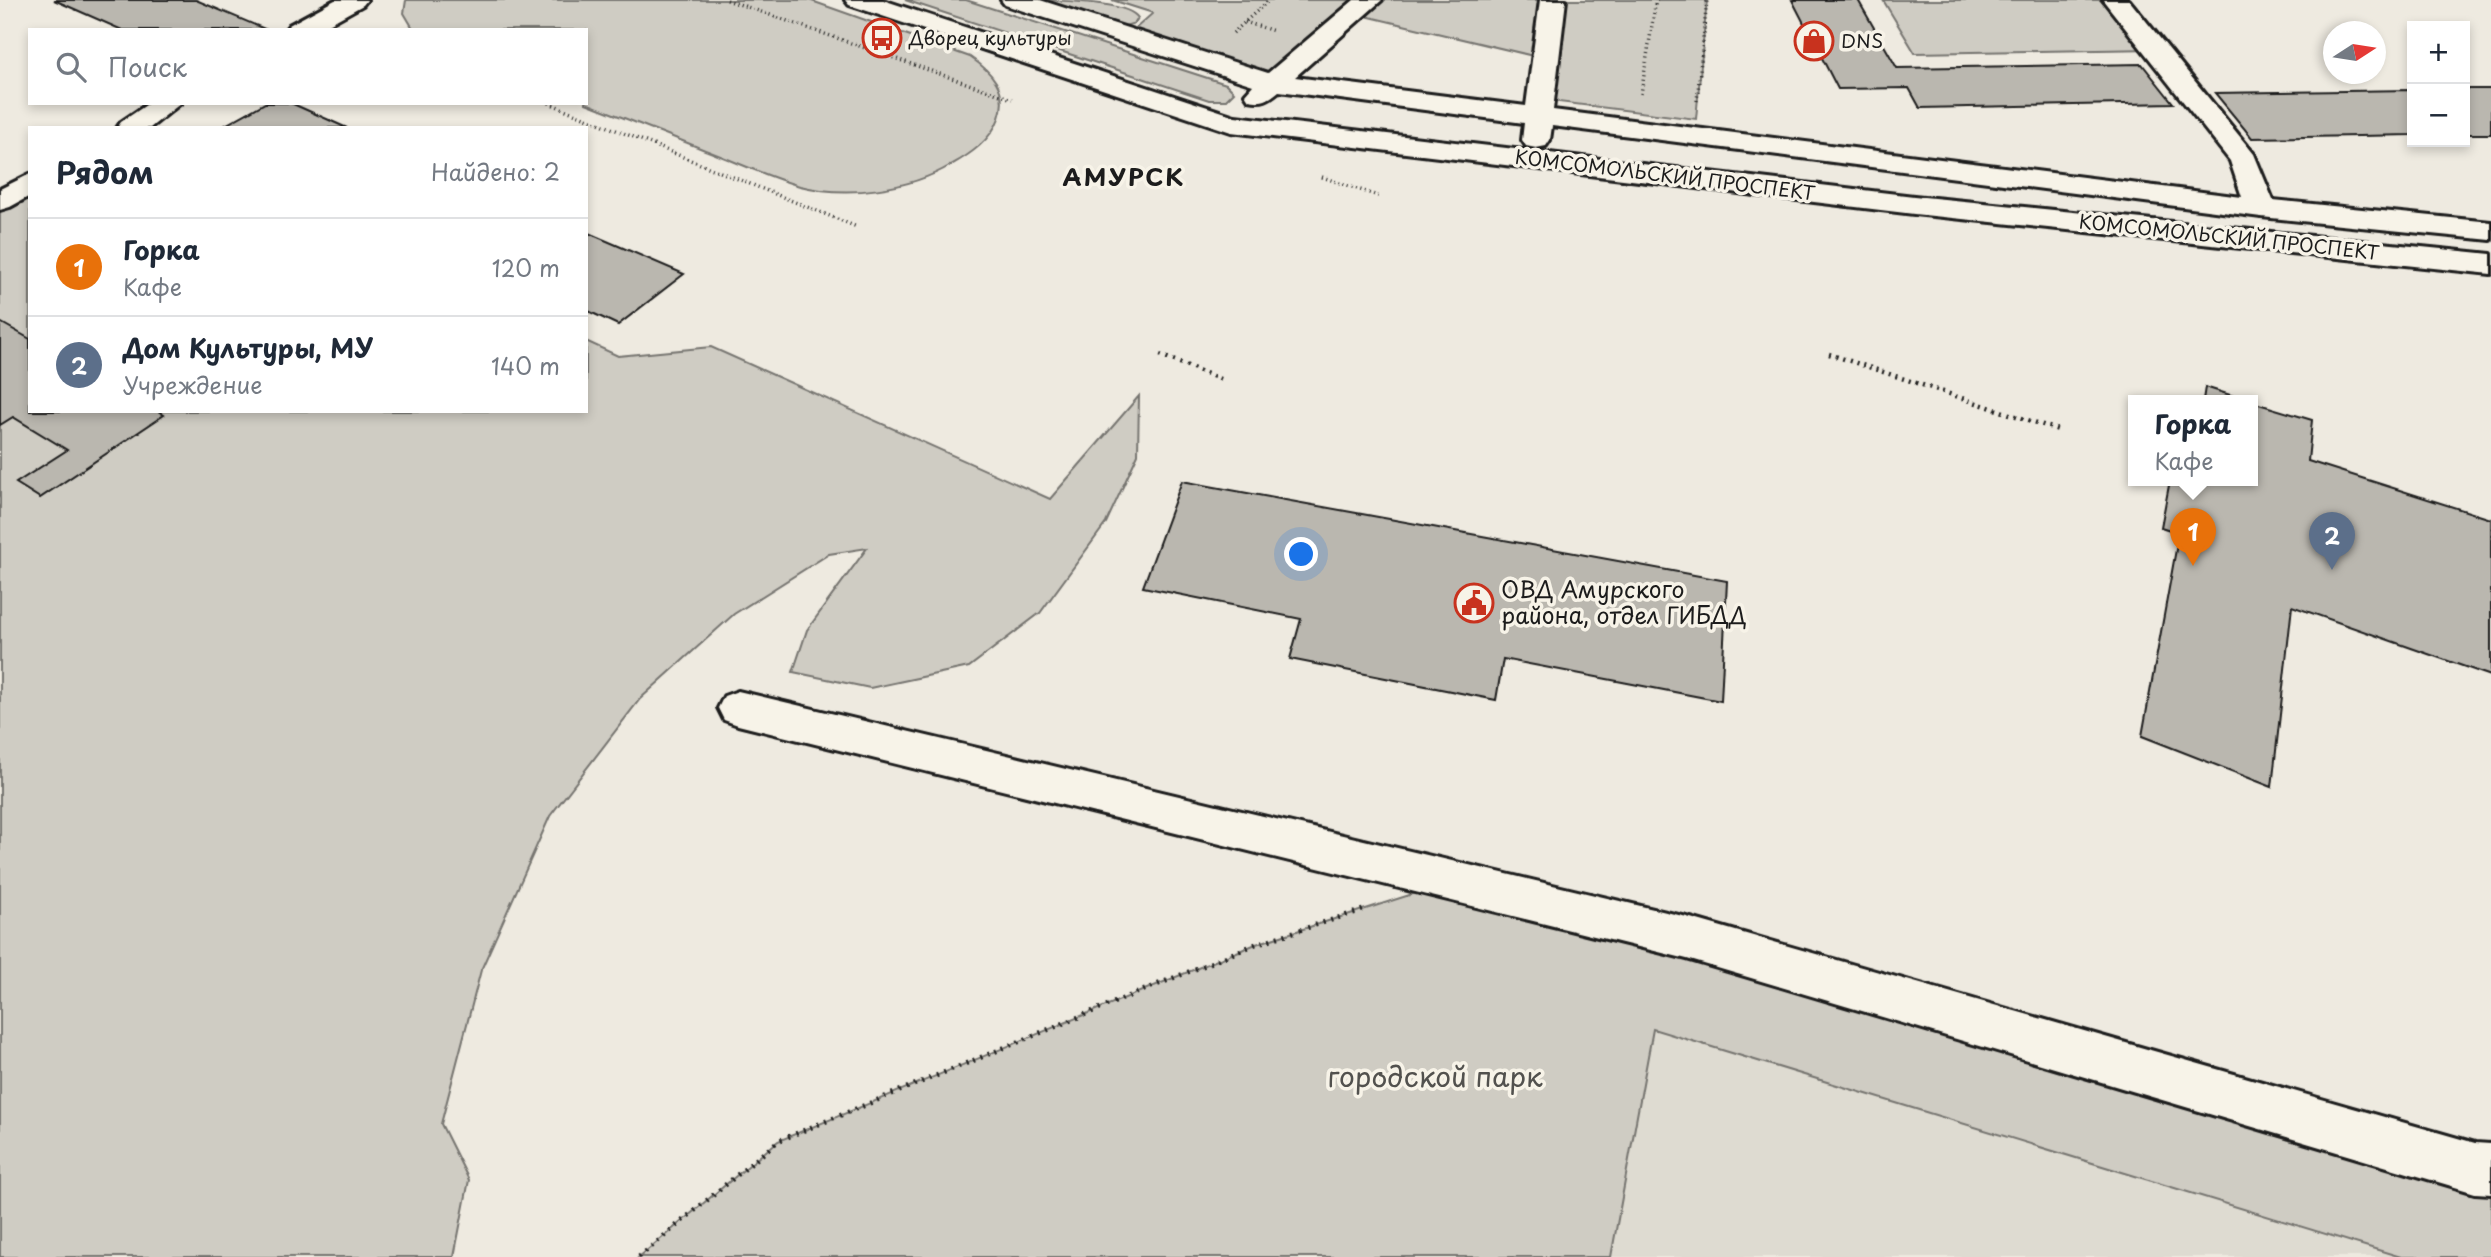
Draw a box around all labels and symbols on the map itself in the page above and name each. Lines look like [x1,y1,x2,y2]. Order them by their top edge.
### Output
bus stop icon: Дворец культуры [861,17,903,59]
shop icon: DNS [1793,20,1835,62]
north arrow [2323,21,2386,84]
place label: Дворец культуры [908,23,1072,51]
place label: DNS [1841,26,1883,54]
street label: КОМСОМОЛЬСКИЙ ПРОСПЕКТ [1514,142,1817,206]
district label: АМУРСК [1063,158,1185,194]
street label: КОМСОМОЛЬСКИЙ ПРОСПЕКТ [2078,206,2381,266]
pin: 1 [2170,508,2216,566]
pin: 2 [2309,512,2355,570]
your location [1284,537,1318,571]
place label: ОВД Амурского района, отдел ГИБДД [1501,571,1747,632]
public building icon: ОВД Амурского района, отдел ГИБДД [1453,582,1495,624]
park label: городской парк [1327,1054,1543,1097]

